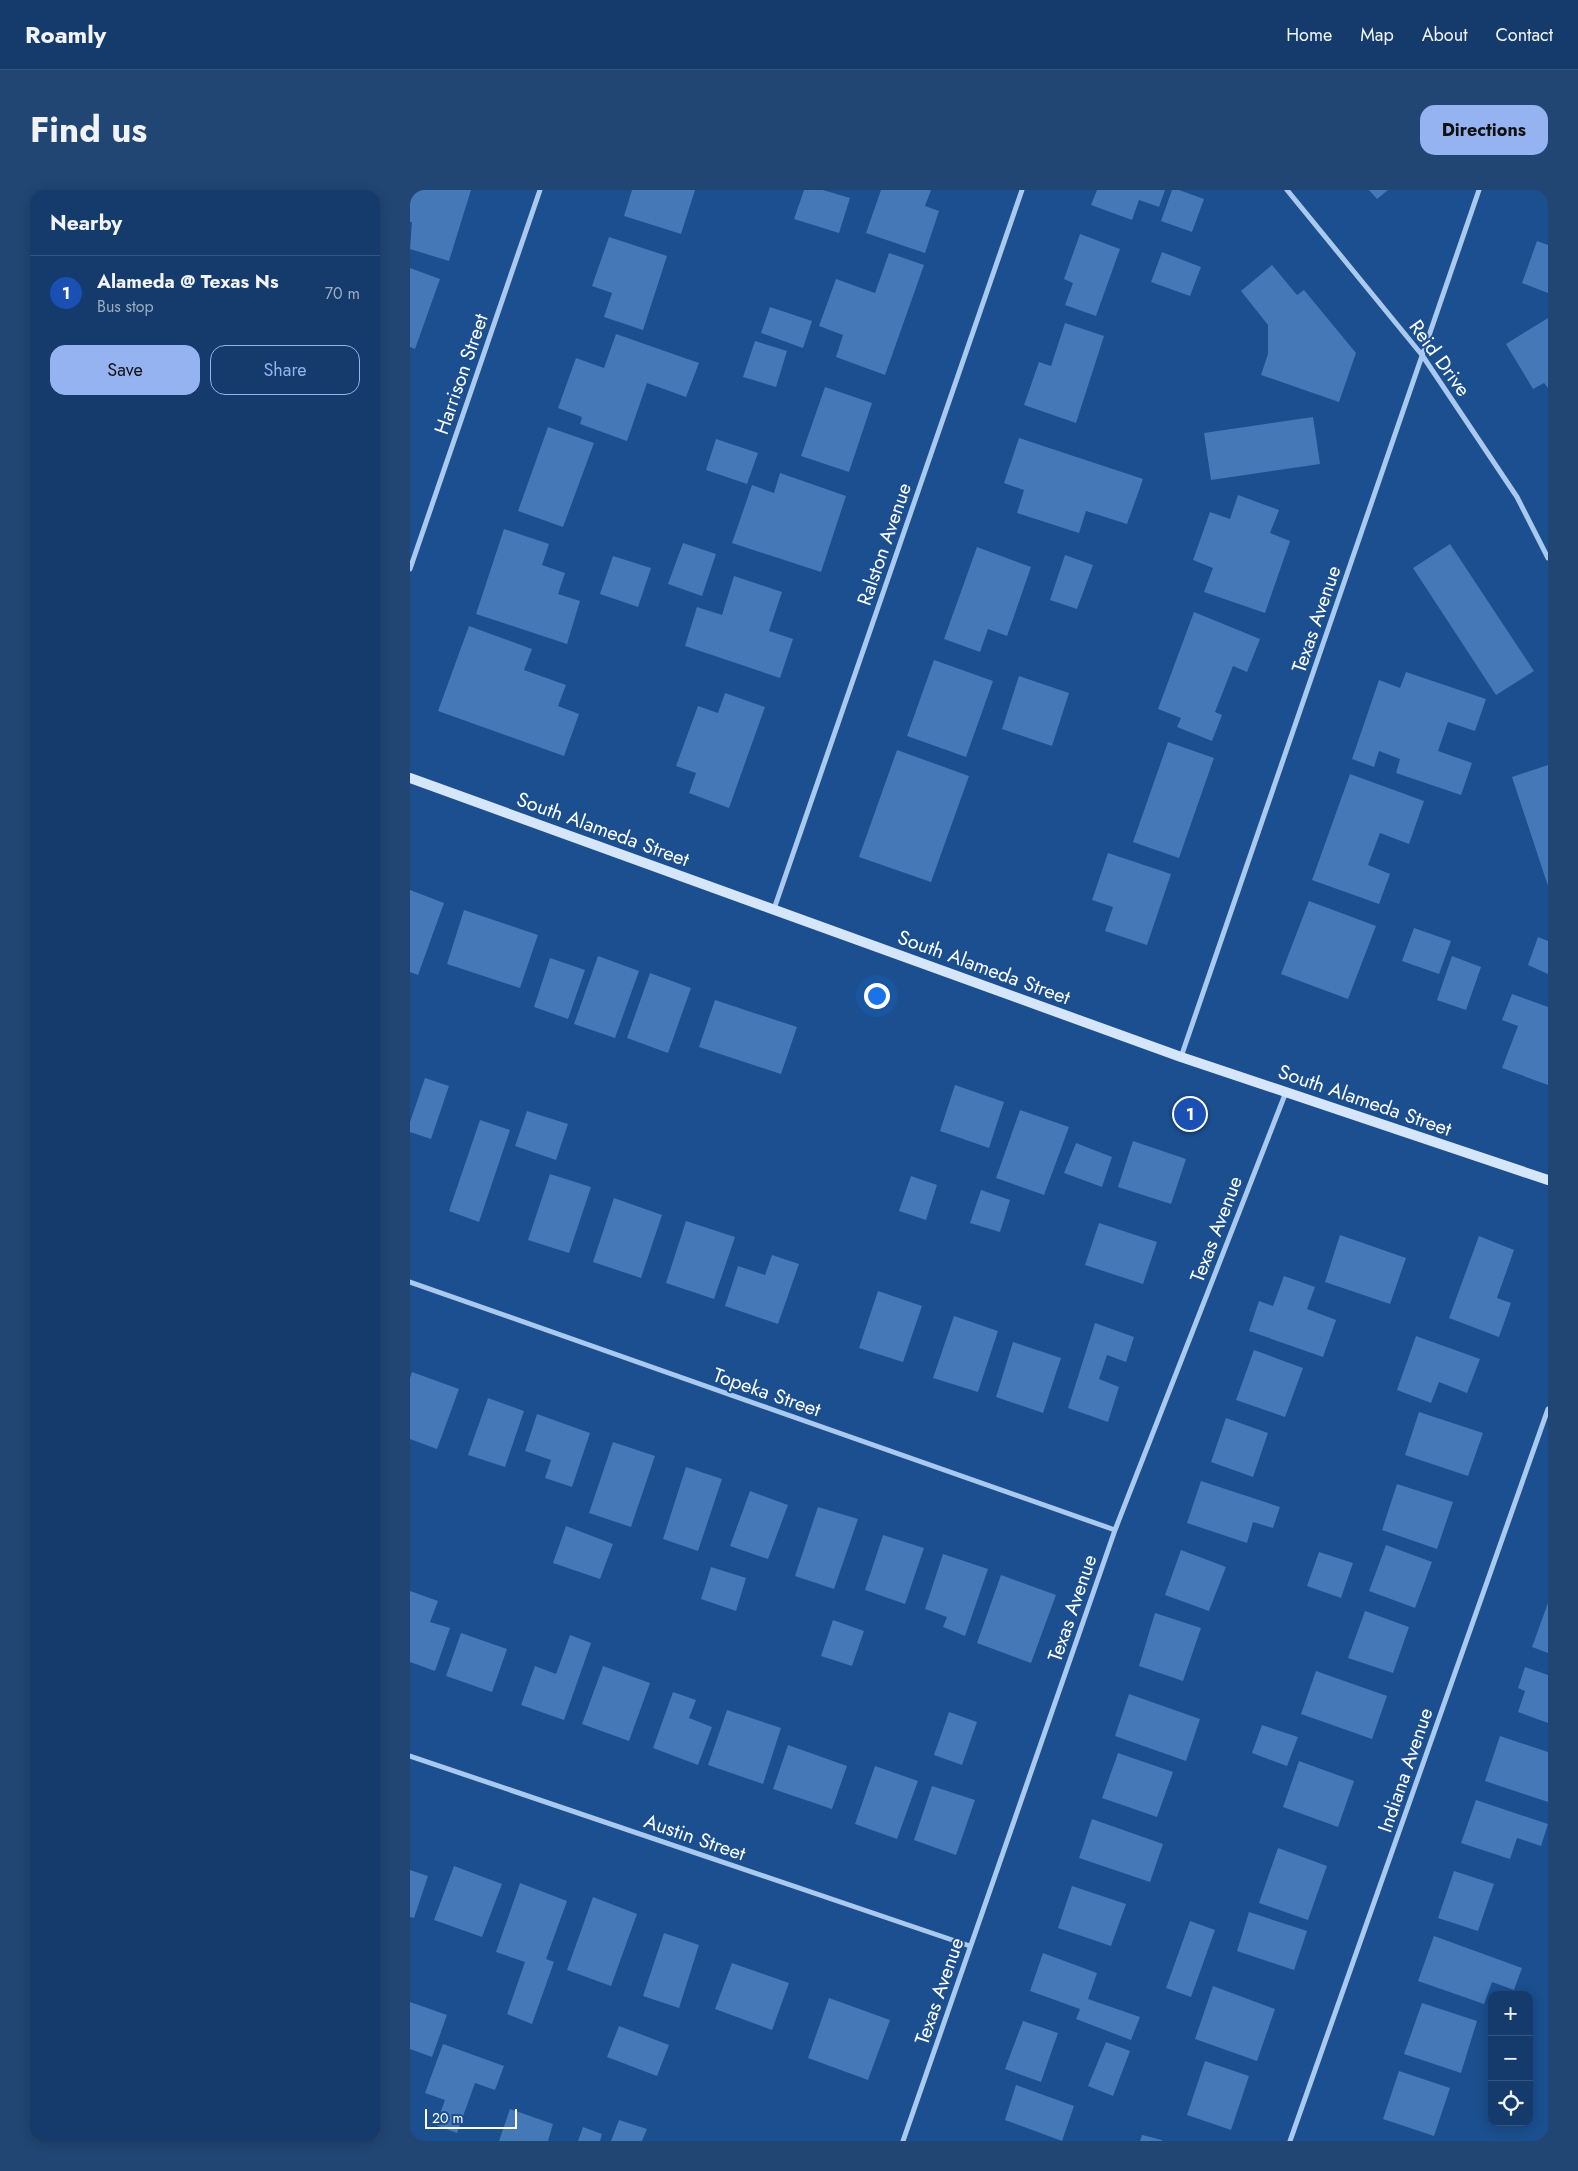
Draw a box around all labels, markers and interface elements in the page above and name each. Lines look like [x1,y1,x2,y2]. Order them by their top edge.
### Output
text: Roamly [25,17,106,52]
text: Home [1286,22,1332,48]
text: Map [1360,22,1394,48]
text: About [1422,22,1467,48]
text: Contact [1495,22,1553,48]
text: Find us [30,105,147,155]
button: Directions [1420,105,1548,155]
text: Nearby [50,208,122,238]
text: Alameda @ Texas Ns [97,268,279,295]
text: 1 [62,282,70,305]
text: 70 m [325,282,360,305]
text: Bus stop [97,295,154,318]
street label: Harrison Street [427,310,496,438]
street label: Reid Drive [1402,314,1477,403]
button: Save [50,345,200,395]
button: Share [210,345,360,395]
street label: Ralston Avenue [850,479,919,609]
street label: Texas Avenue [1285,562,1348,677]
street label: South Alameda Street [512,785,693,874]
street label: South Alameda Street [893,923,1074,1012]
your location [864,983,890,1009]
street label: South Alameda Street [1274,1057,1456,1144]
pin: 1 [1174,1095,1206,1133]
street label: Texas Avenue [1183,1172,1250,1287]
street label: Topeka Street [709,1361,825,1424]
street label: Texas Avenue [1041,1551,1104,1666]
street label: Indiana Avenue [1371,1704,1440,1836]
street label: Austin Street [640,1807,750,1868]
street label: Texas Avenue [908,1934,971,2049]
map controls [1488,1991,1533,2126]
button: + [1488,1991,1533,2036]
button: − [1488,2036,1533,2081]
button: locate [1488,2081,1533,2126]
scale bar [425,2106,518,2129]
text: 20 m [432,2108,464,2128]

